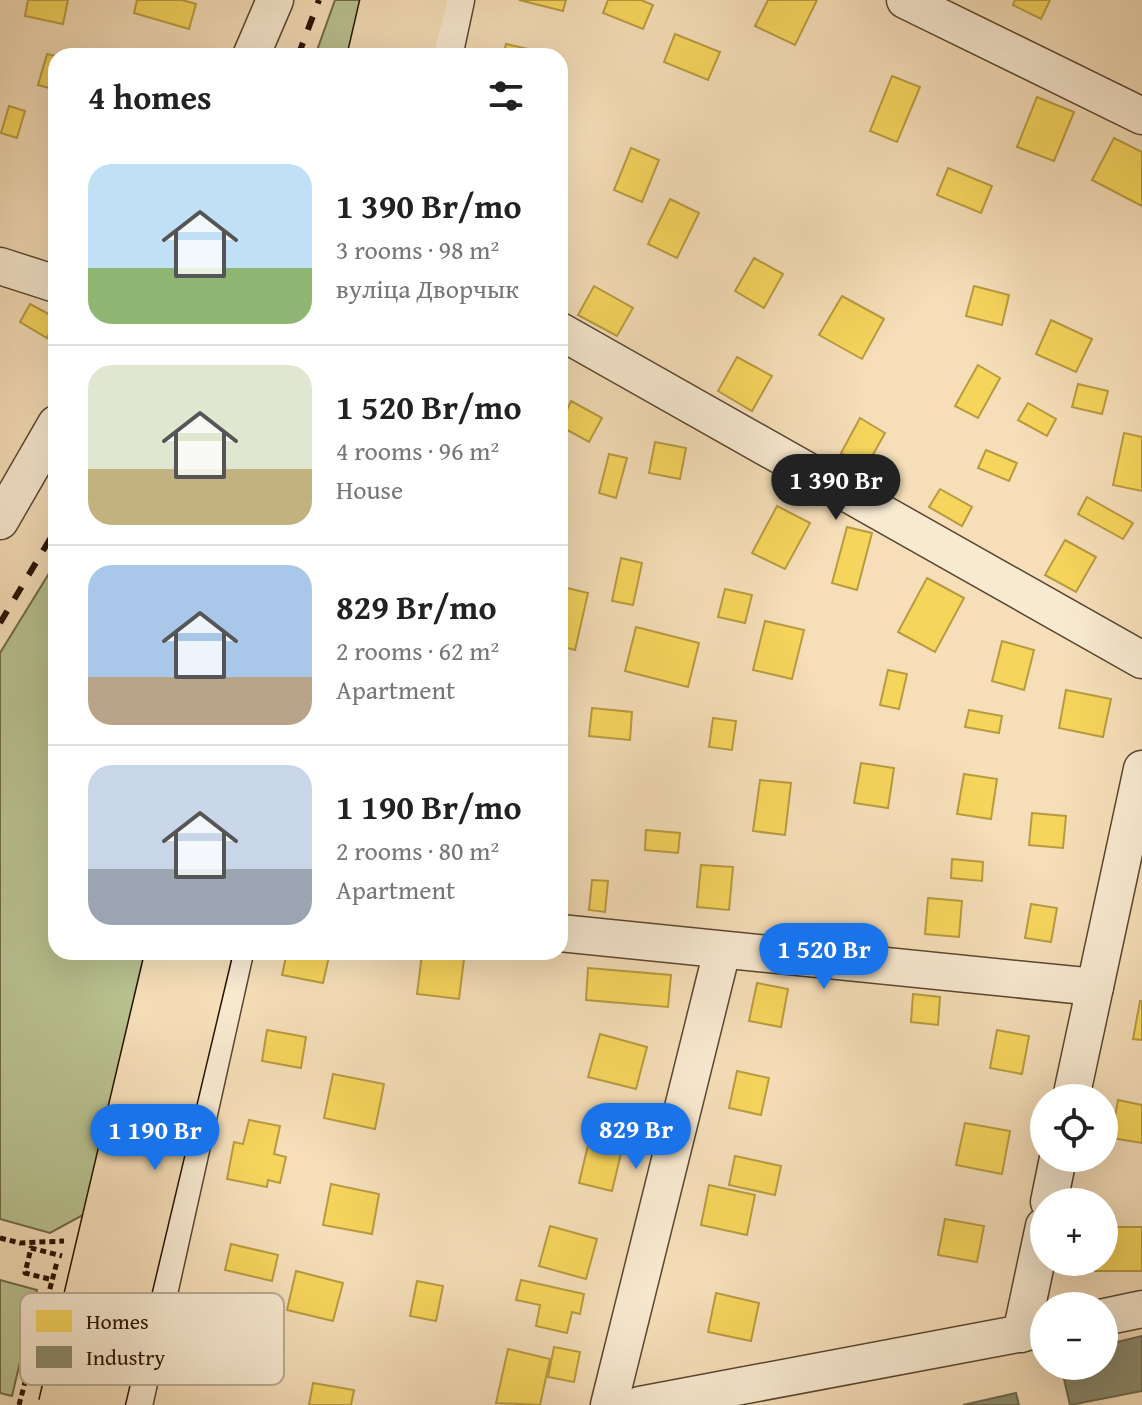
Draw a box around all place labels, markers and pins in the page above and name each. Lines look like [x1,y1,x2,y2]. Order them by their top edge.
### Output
pin: 1 390 Br [753,454,919,522]
pin: 1 520 Br [741,923,907,991]
pin: 829 Br [571,1103,701,1171]
pin: 1 190 Br [72,1104,238,1172]

